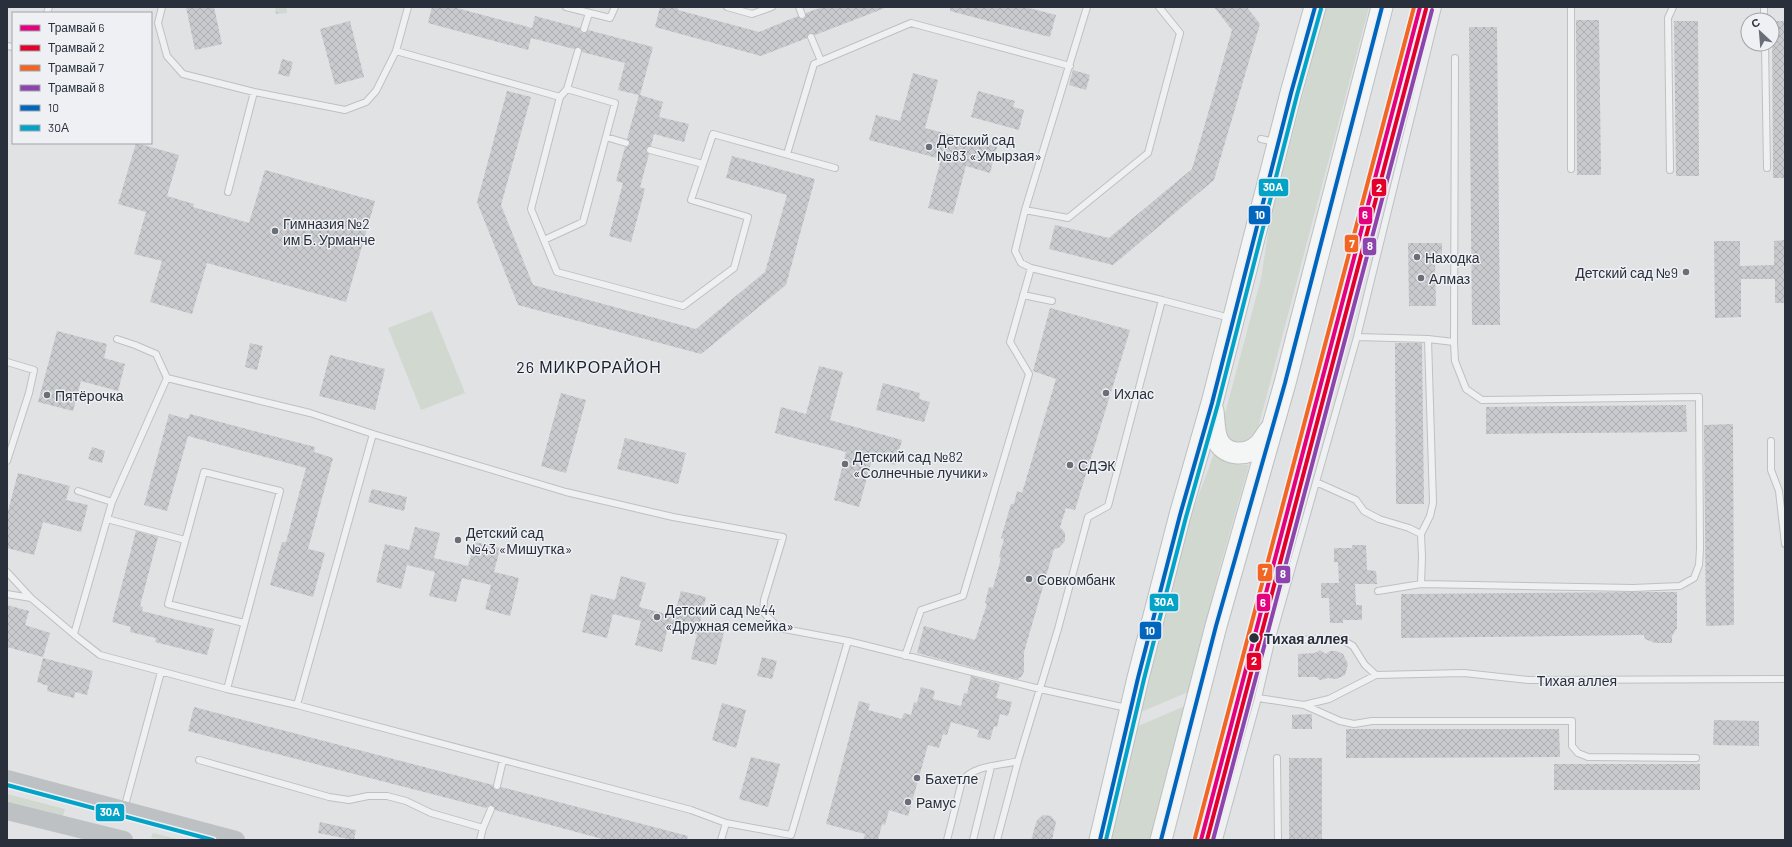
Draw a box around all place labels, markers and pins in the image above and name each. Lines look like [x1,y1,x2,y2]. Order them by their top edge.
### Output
place label: Детский сад №83 «Умырзая» [937,131,1042,164]
marker: Детский сад №83 «Умырзая» [924,142,934,152]
place label: Гимназия №2 им Б. Урманче [283,215,376,248]
marker: Гимназия №2 им Б. Урманче [270,226,280,236]
place label: Находка [1425,249,1480,266]
marker: Находка [1412,252,1422,262]
place label: Детский сад №9 [1575,264,1678,281]
marker: Детский сад №9 [1681,267,1691,277]
place label: Алмаз [1429,270,1470,287]
marker: Алмаз [1416,273,1426,283]
place label: Ихлас [1114,385,1154,402]
place label: Пятёрочка [55,387,124,404]
marker: Ихлас [1101,388,1111,398]
marker: Пятёрочка [42,390,52,400]
place label: Детский сад №82 «Солнечные лучики» [853,448,989,481]
place label: СДЭК [1078,457,1116,474]
marker: Детский сад №82 «Солнечные лучики» [840,459,850,469]
marker: СДЭК [1065,460,1075,470]
place label: Детский сад №43 «Мишутка» [466,524,572,557]
marker: Детский сад №43 «Мишутка» [453,535,463,545]
place label: Совкомбанк [1037,571,1116,588]
marker: Совкомбанк [1024,574,1034,584]
place label: Детский сад №44 «Дружная семейка» [665,601,794,634]
marker: Детский сад №44 «Дружная семейка» [652,612,662,622]
place label: Тихая аллея [1264,630,1349,647]
marker: Тихая аллея [1247,631,1261,645]
place label: Бахетле [925,770,978,787]
marker: Бахетле [912,773,922,783]
place label: Рамус [916,794,956,811]
marker: Рамус [903,797,913,807]

